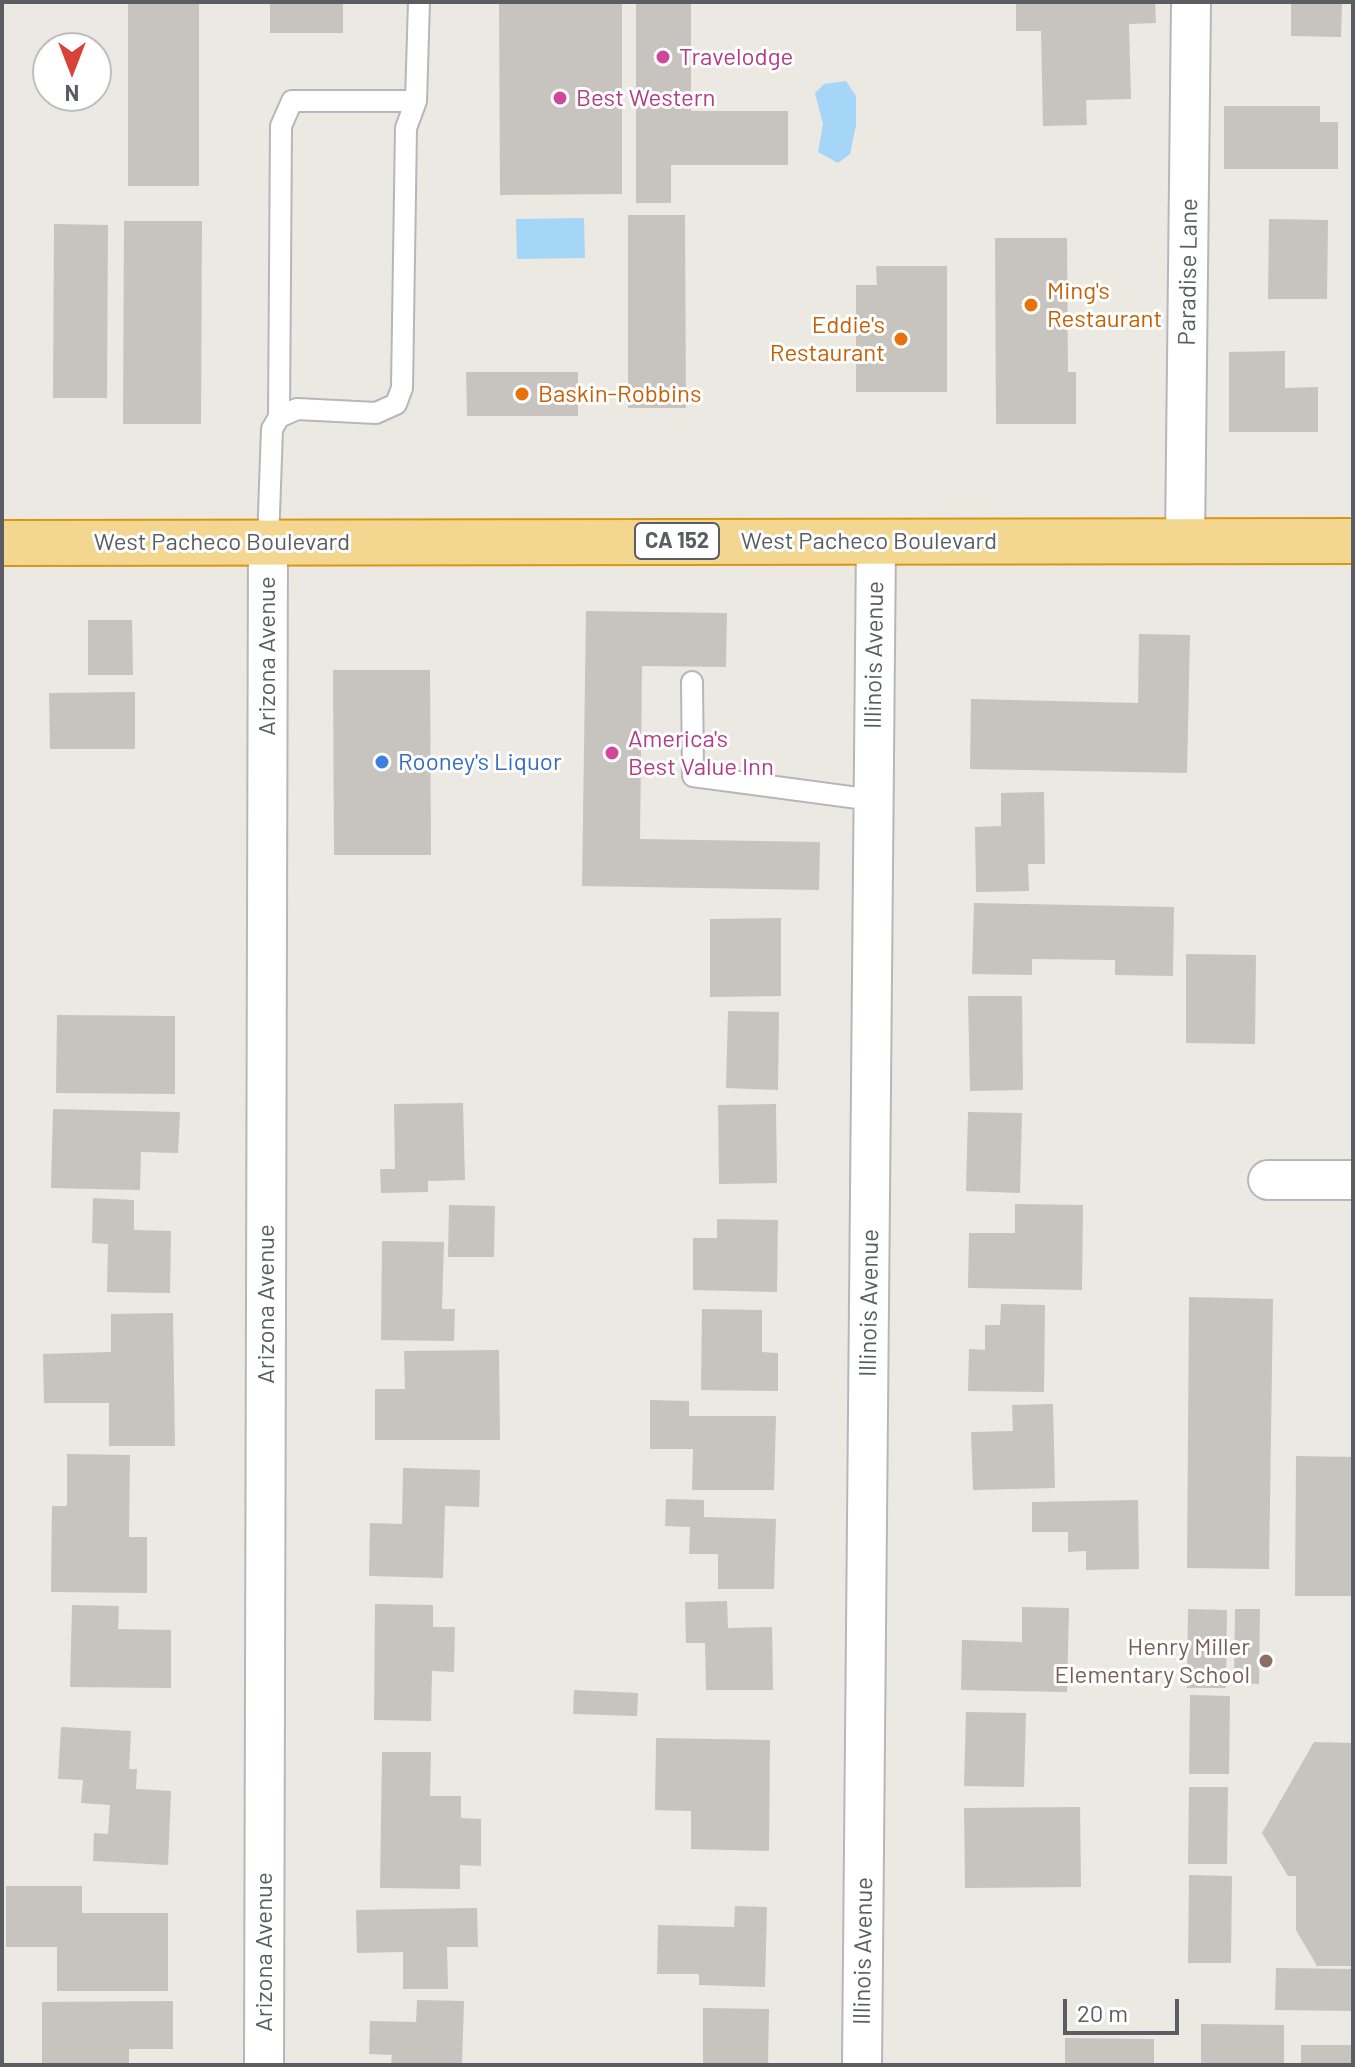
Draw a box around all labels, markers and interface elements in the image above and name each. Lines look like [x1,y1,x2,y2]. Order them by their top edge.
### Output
north arrow [32,32,112,112]
place label: Travelodge [679,43,793,71]
marker: Travelodge [654,48,672,66]
text: N [65,81,79,107]
place label: Best Western [576,84,716,112]
marker: Best Western [551,89,569,107]
street label: Paradise Lane [1172,198,1204,346]
place label: Ming's Restaurant [1047,277,1162,333]
marker: Ming's Restaurant [1022,296,1040,314]
place label: Eddie's Restaurant [770,311,885,367]
marker: Eddie's Restaurant [892,330,910,348]
place label: Baskin-Robbins [538,380,702,408]
marker: Baskin-Robbins [513,385,531,403]
road number: CA 152 [635,523,719,559]
street label: West Pacheco Boulevard [741,527,997,555]
street label: West Pacheco Boulevard [94,528,350,556]
street label: Arizona Avenue [253,576,281,736]
street label: Illinois Avenue [858,581,890,729]
place label: America's Best Value Inn [628,725,774,781]
marker: America's Best Value Inn [603,744,621,762]
place label: Rooney's Liquor [398,748,562,776]
marker: Rooney's Liquor [373,753,391,771]
street label: Arizona Avenue [252,1224,280,1384]
street label: Illinois Avenue [853,1229,885,1377]
place label: Henry Miller Elementary School [1055,1633,1250,1689]
marker: Henry Miller Elementary School [1257,1652,1275,1670]
street label: Arizona Avenue [250,1872,278,2032]
street label: Illinois Avenue [847,1877,879,2025]
scale bar [1067,1983,1183,2033]
text: 20 m [1077,1998,1128,2027]

